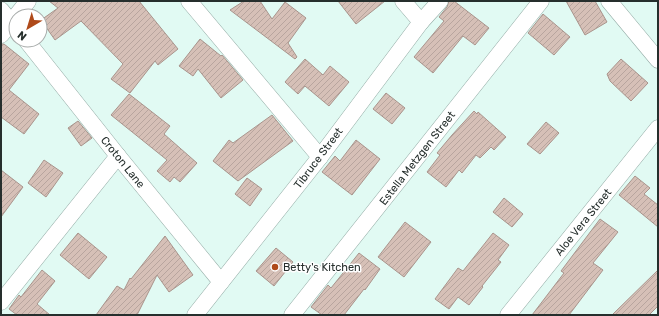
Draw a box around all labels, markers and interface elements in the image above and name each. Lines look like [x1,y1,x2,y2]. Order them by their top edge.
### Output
north arrow [8,8,48,48]
text: N [15,28,29,43]
street label: Estella Metzgen Street [377,108,458,208]
street label: Tibruce Street [291,125,346,191]
street label: Croton Lane [98,134,147,191]
street label: Aloe Vera Street [552,186,615,258]
place label: Betty's Kitchen [283,261,361,274]
marker: Betty's Kitchen [270,262,280,272]

